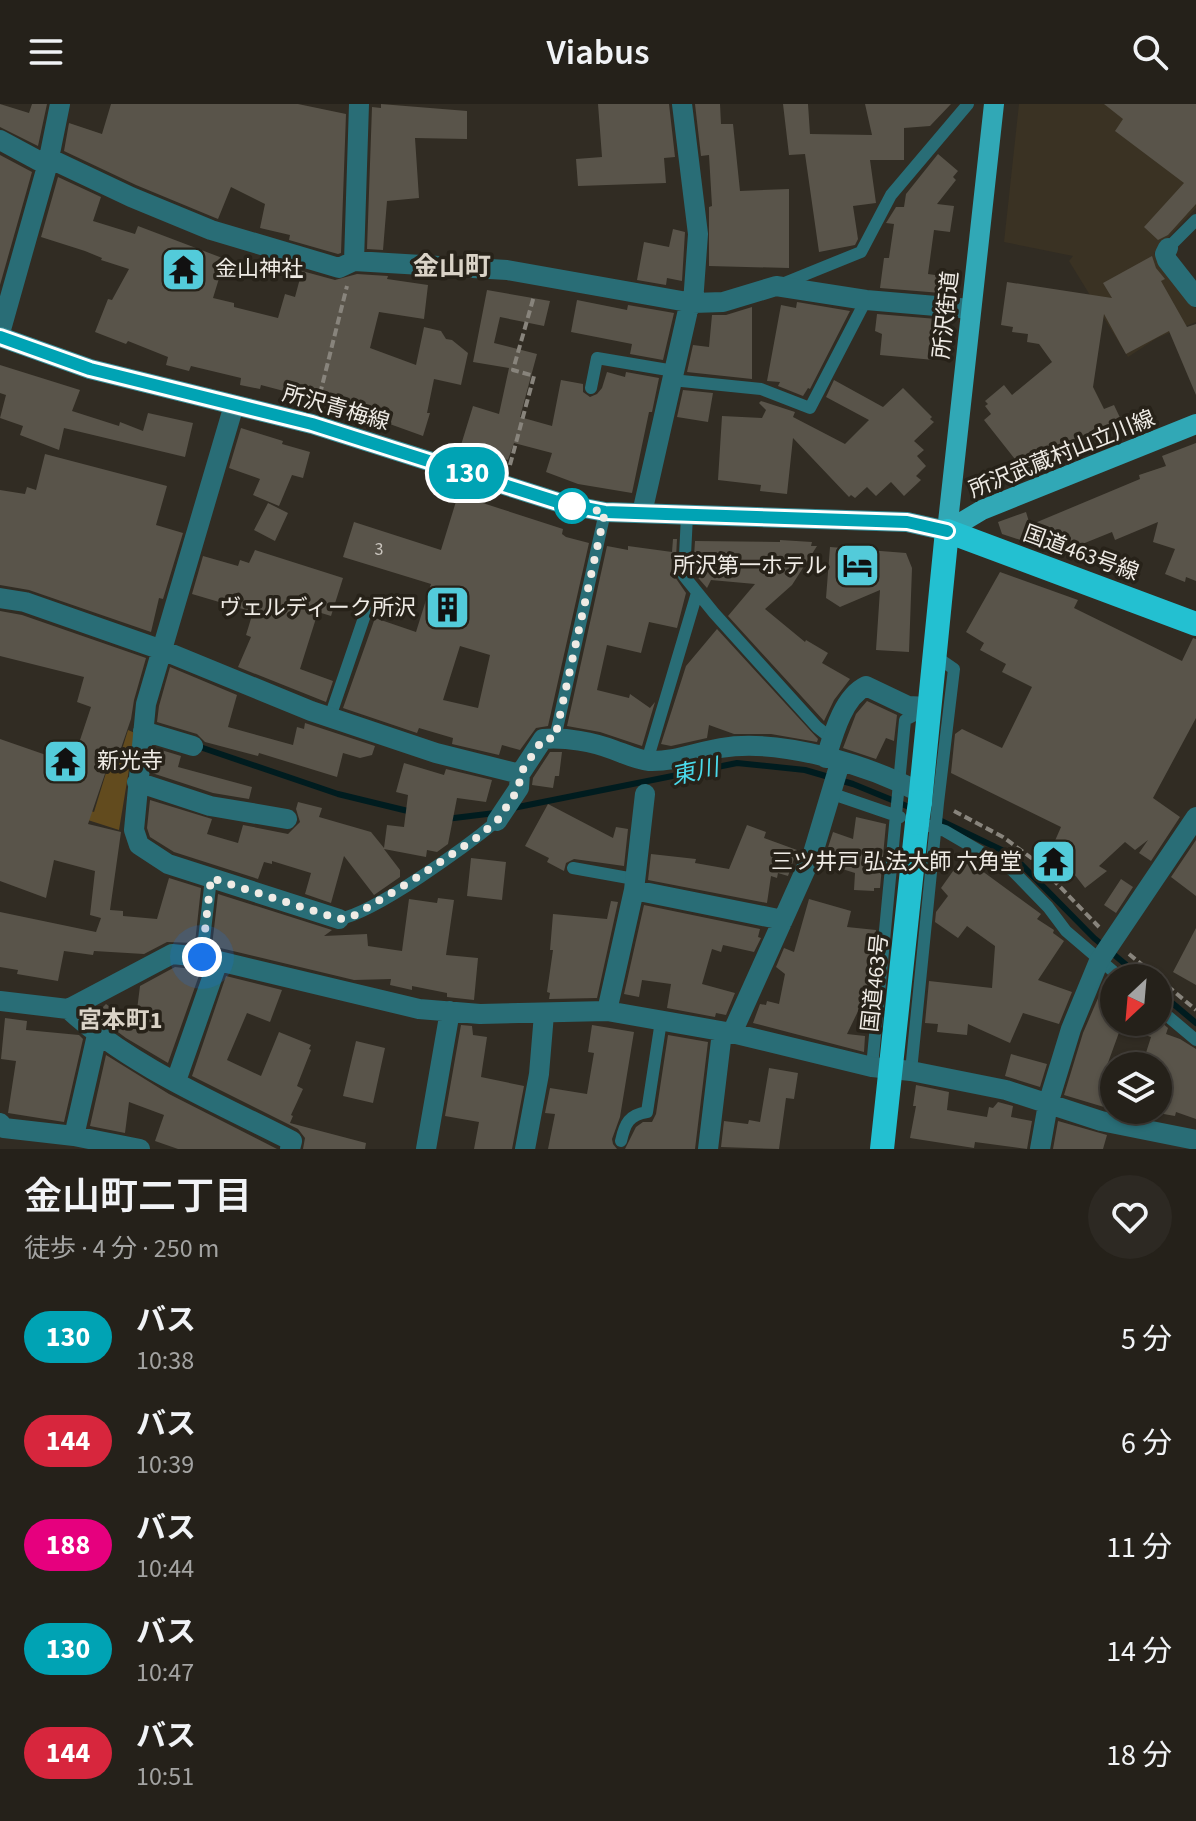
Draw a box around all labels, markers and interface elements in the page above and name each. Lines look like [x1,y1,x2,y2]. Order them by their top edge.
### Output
text: Viabus [546,27,650,78]
icon: menu [24,30,68,74]
icon: search [1128,30,1172,74]
temple icon: 金山神社 [160,245,208,293]
district label: 金山町 [413,248,491,285]
place label: 金山神社 [215,253,303,285]
street label: 所沢街道 [925,270,967,360]
street label: 所沢青梅線 [279,377,393,439]
street label: 所沢武蔵村山立川線 [964,402,1160,506]
line badge: 130 [421,447,513,499]
text: 130 [445,453,489,493]
unlabelled marker [555,489,589,523]
street label: 国道463号線 [1019,517,1143,589]
house number: 3 [375,537,384,562]
hotel icon: 所沢第一ホテル [834,542,882,590]
place label: 所沢第一ホテル [673,550,827,582]
building icon: ヴェルディーク所沢 [423,584,471,632]
place label: ヴェルディーク所沢 [220,592,416,624]
temple icon: 新光寺 [42,737,90,785]
place label: 新光寺 [97,745,163,777]
water label: 東川 [668,749,725,794]
temple icon: 三ツ井戸 弘法大師 六角堂 [1029,838,1077,886]
place label: 三ツ井戸 弘法大師 六角堂 [771,846,1022,878]
street label: 国道463号 [854,932,896,1034]
your location [182,937,222,977]
north arrow [1100,964,1172,1036]
map controls [1100,964,1172,1124]
district label: 宮本町1 [78,1003,162,1038]
button: layers [1100,1052,1172,1124]
text: 金山町二丁目 [24,1170,252,1224]
button: heart [1088,1175,1172,1259]
text: 徒歩 · 4 分 · 250 m [24,1230,219,1267]
text: バス [136,1299,196,1342]
text: 130 [46,1317,90,1357]
text: 5 分 [1121,1318,1172,1361]
text: 10:38 [136,1342,194,1379]
text: バス [136,1403,196,1446]
text: 144 [46,1421,90,1461]
text: 6 分 [1121,1422,1172,1465]
text: 10:39 [136,1446,194,1483]
text: バス [136,1507,196,1550]
text: 188 [46,1525,90,1565]
text: 11 分 [1106,1526,1172,1569]
text: 10:44 [136,1550,194,1587]
text: バス [136,1611,196,1654]
text: 130 [46,1629,90,1669]
text: 14 分 [1106,1630,1172,1673]
text: 10:47 [136,1654,194,1691]
text: バス [136,1715,196,1758]
text: 144 [46,1733,90,1773]
text: 18 分 [1106,1734,1172,1777]
text: 10:51 [136,1758,194,1795]

